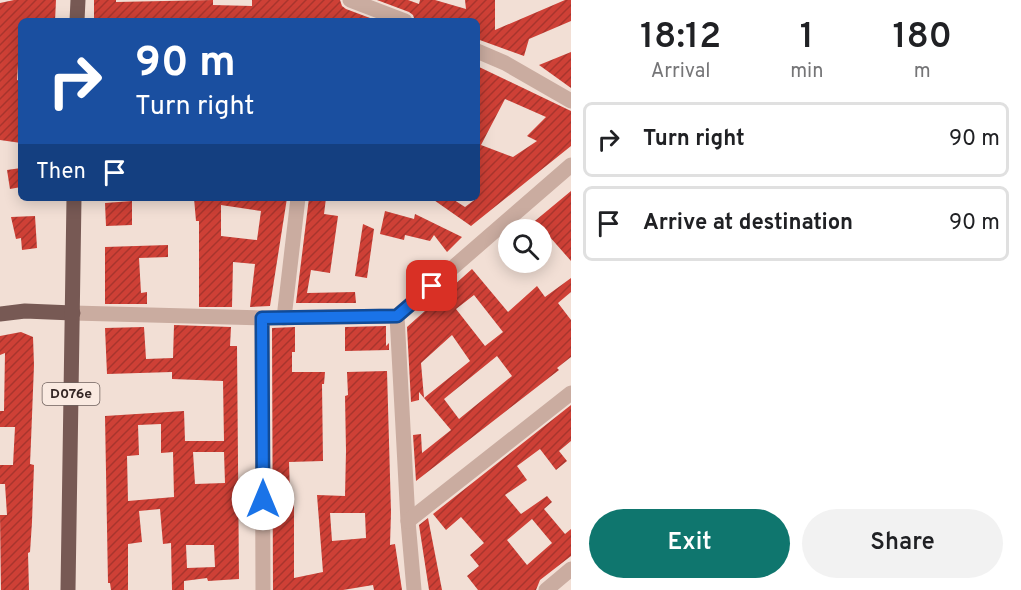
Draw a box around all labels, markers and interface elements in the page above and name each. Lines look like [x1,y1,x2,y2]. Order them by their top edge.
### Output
text: 18:12 [640,15,721,61]
text: 1 [800,15,814,61]
text: 180 [892,15,952,61]
text: 90 m [135,38,236,91]
icon: right [36,42,114,120]
text: Arrival [651,59,710,85]
text: min [790,59,823,85]
text: m [914,59,931,85]
text: Turn right [135,90,254,124]
icon: right [592,123,625,156]
text: Turn right [643,126,745,153]
text: 90 m [949,126,1000,153]
icon: arrive [98,156,131,189]
text: Then [36,159,86,186]
icon: arrive [592,207,625,240]
text: Arrive at destination [643,210,853,237]
text: 90 m [949,210,1000,237]
map controls [498,219,552,273]
button: search [498,219,552,273]
pin [406,260,457,311]
icon: arrive [415,269,448,302]
road number: D076e [42,383,100,405]
position arrow [231,467,295,531]
button: Exit [589,509,790,578]
button: Share [802,509,1003,578]

